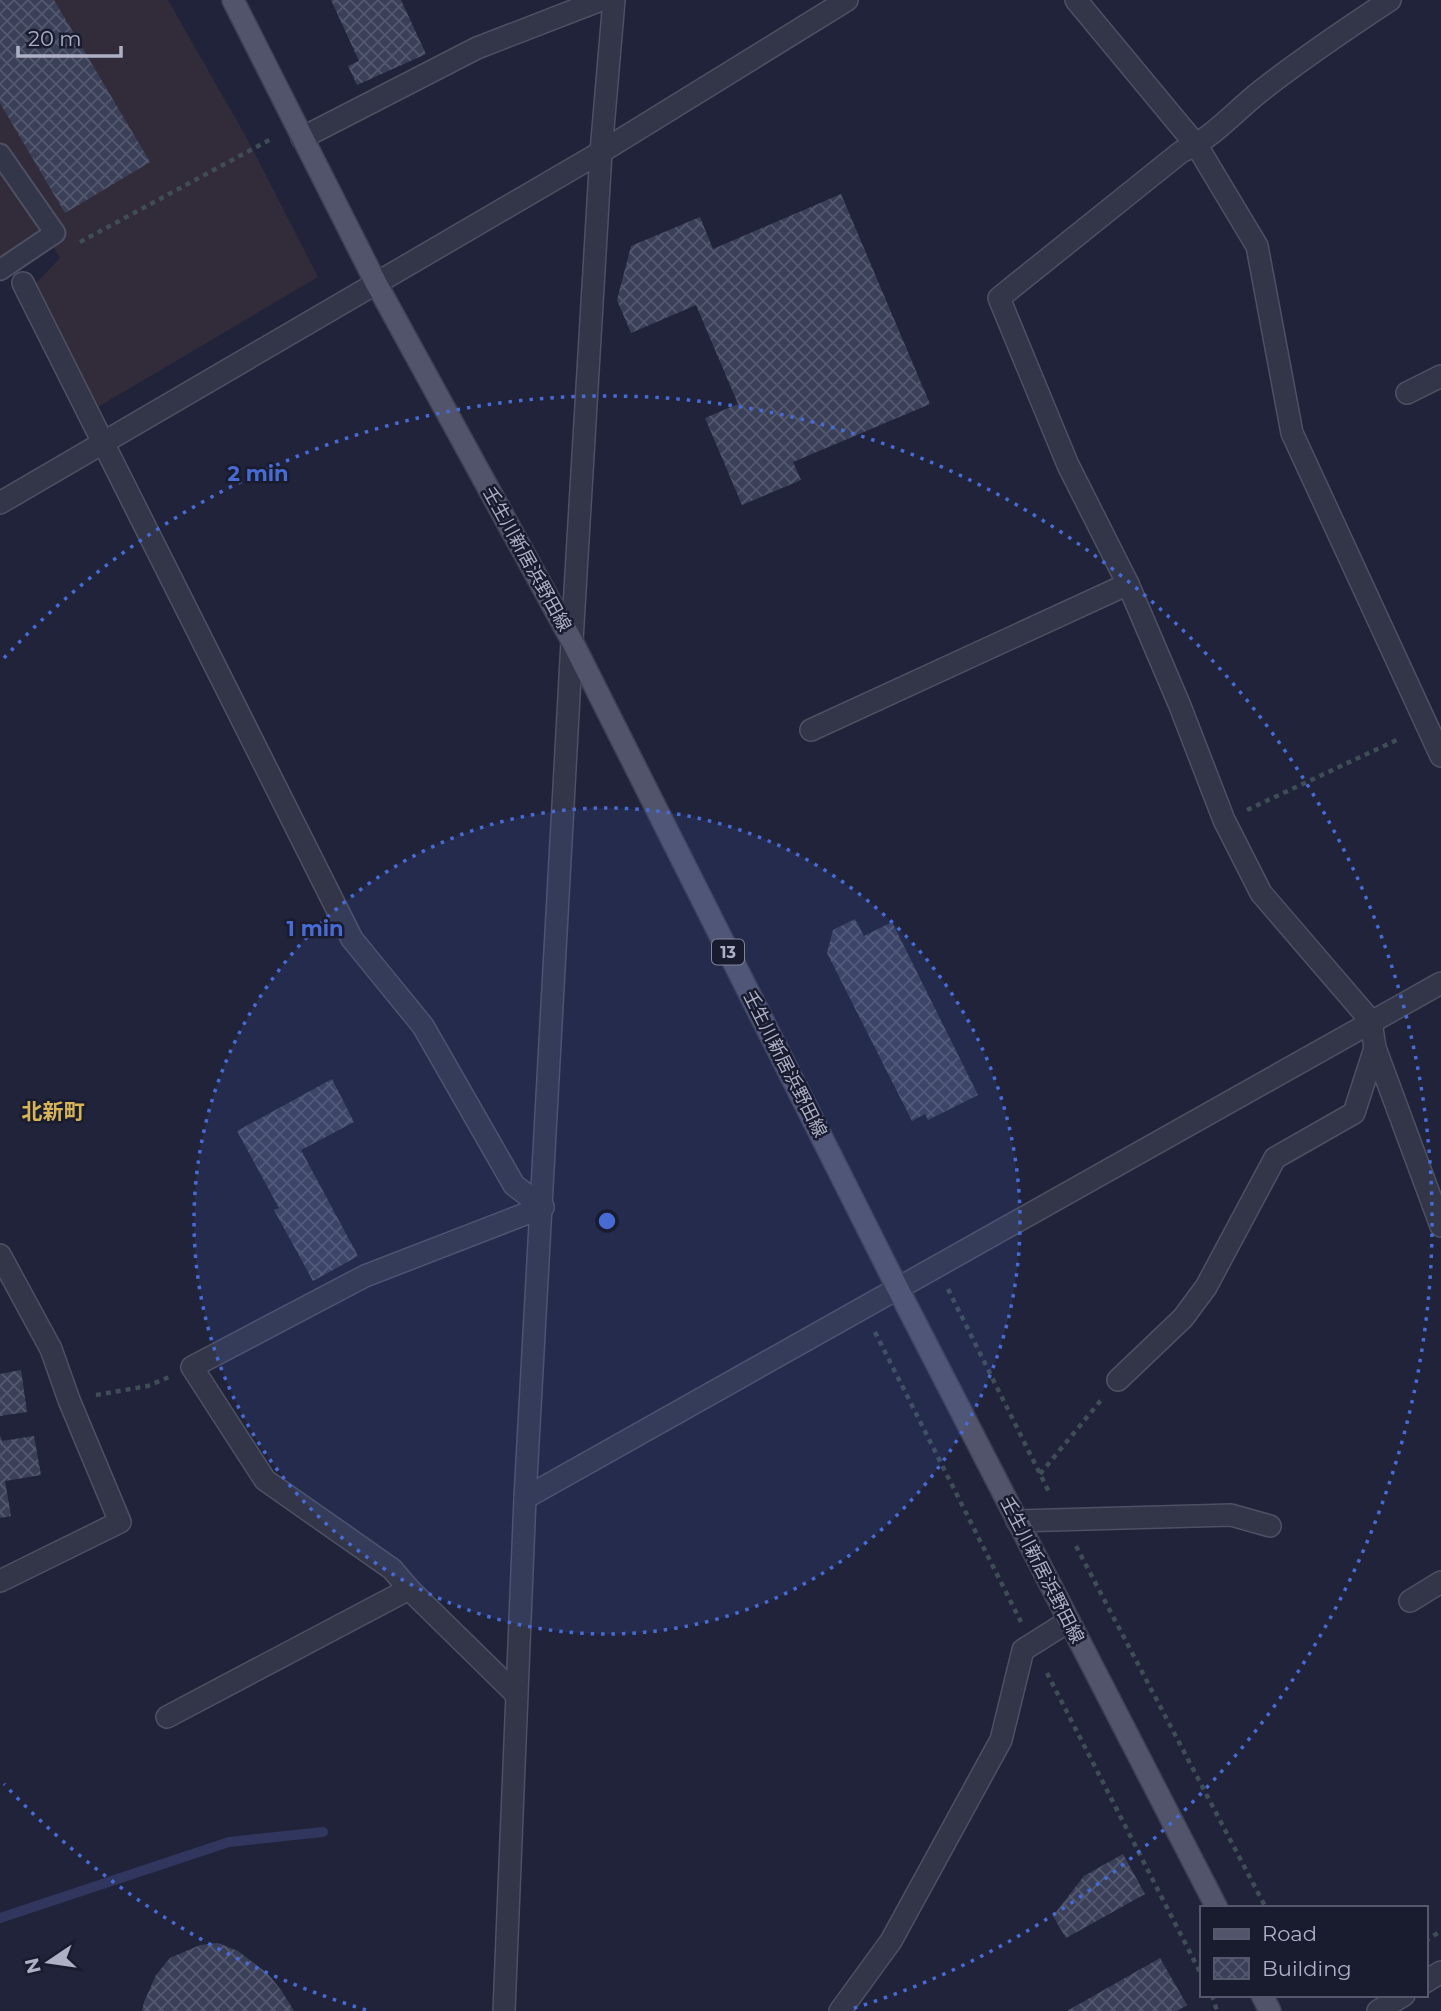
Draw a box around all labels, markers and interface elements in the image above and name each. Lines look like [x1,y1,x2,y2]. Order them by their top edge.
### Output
scale bar [18,14,121,58]
text: 20 m [28,26,82,51]
text: 2 min [227,461,289,486]
street label: 壬生川新居浜野田線 [478,483,576,635]
text: 1 min [286,916,344,941]
road number: 13 [712,940,744,964]
street label: 壬生川新居浜野田線 [738,987,832,1141]
district label: 北新町 [22,1099,85,1124]
centre of rings [595,1209,619,1233]
street label: 壬生川新居浜野田線 [995,1493,1089,1647]
legend [1200,1906,1427,1997]
text: Road [1262,1921,1317,1946]
north arrow [14,1927,84,1997]
text: N [20,1956,46,1976]
text: Building [1262,1956,1352,1981]

